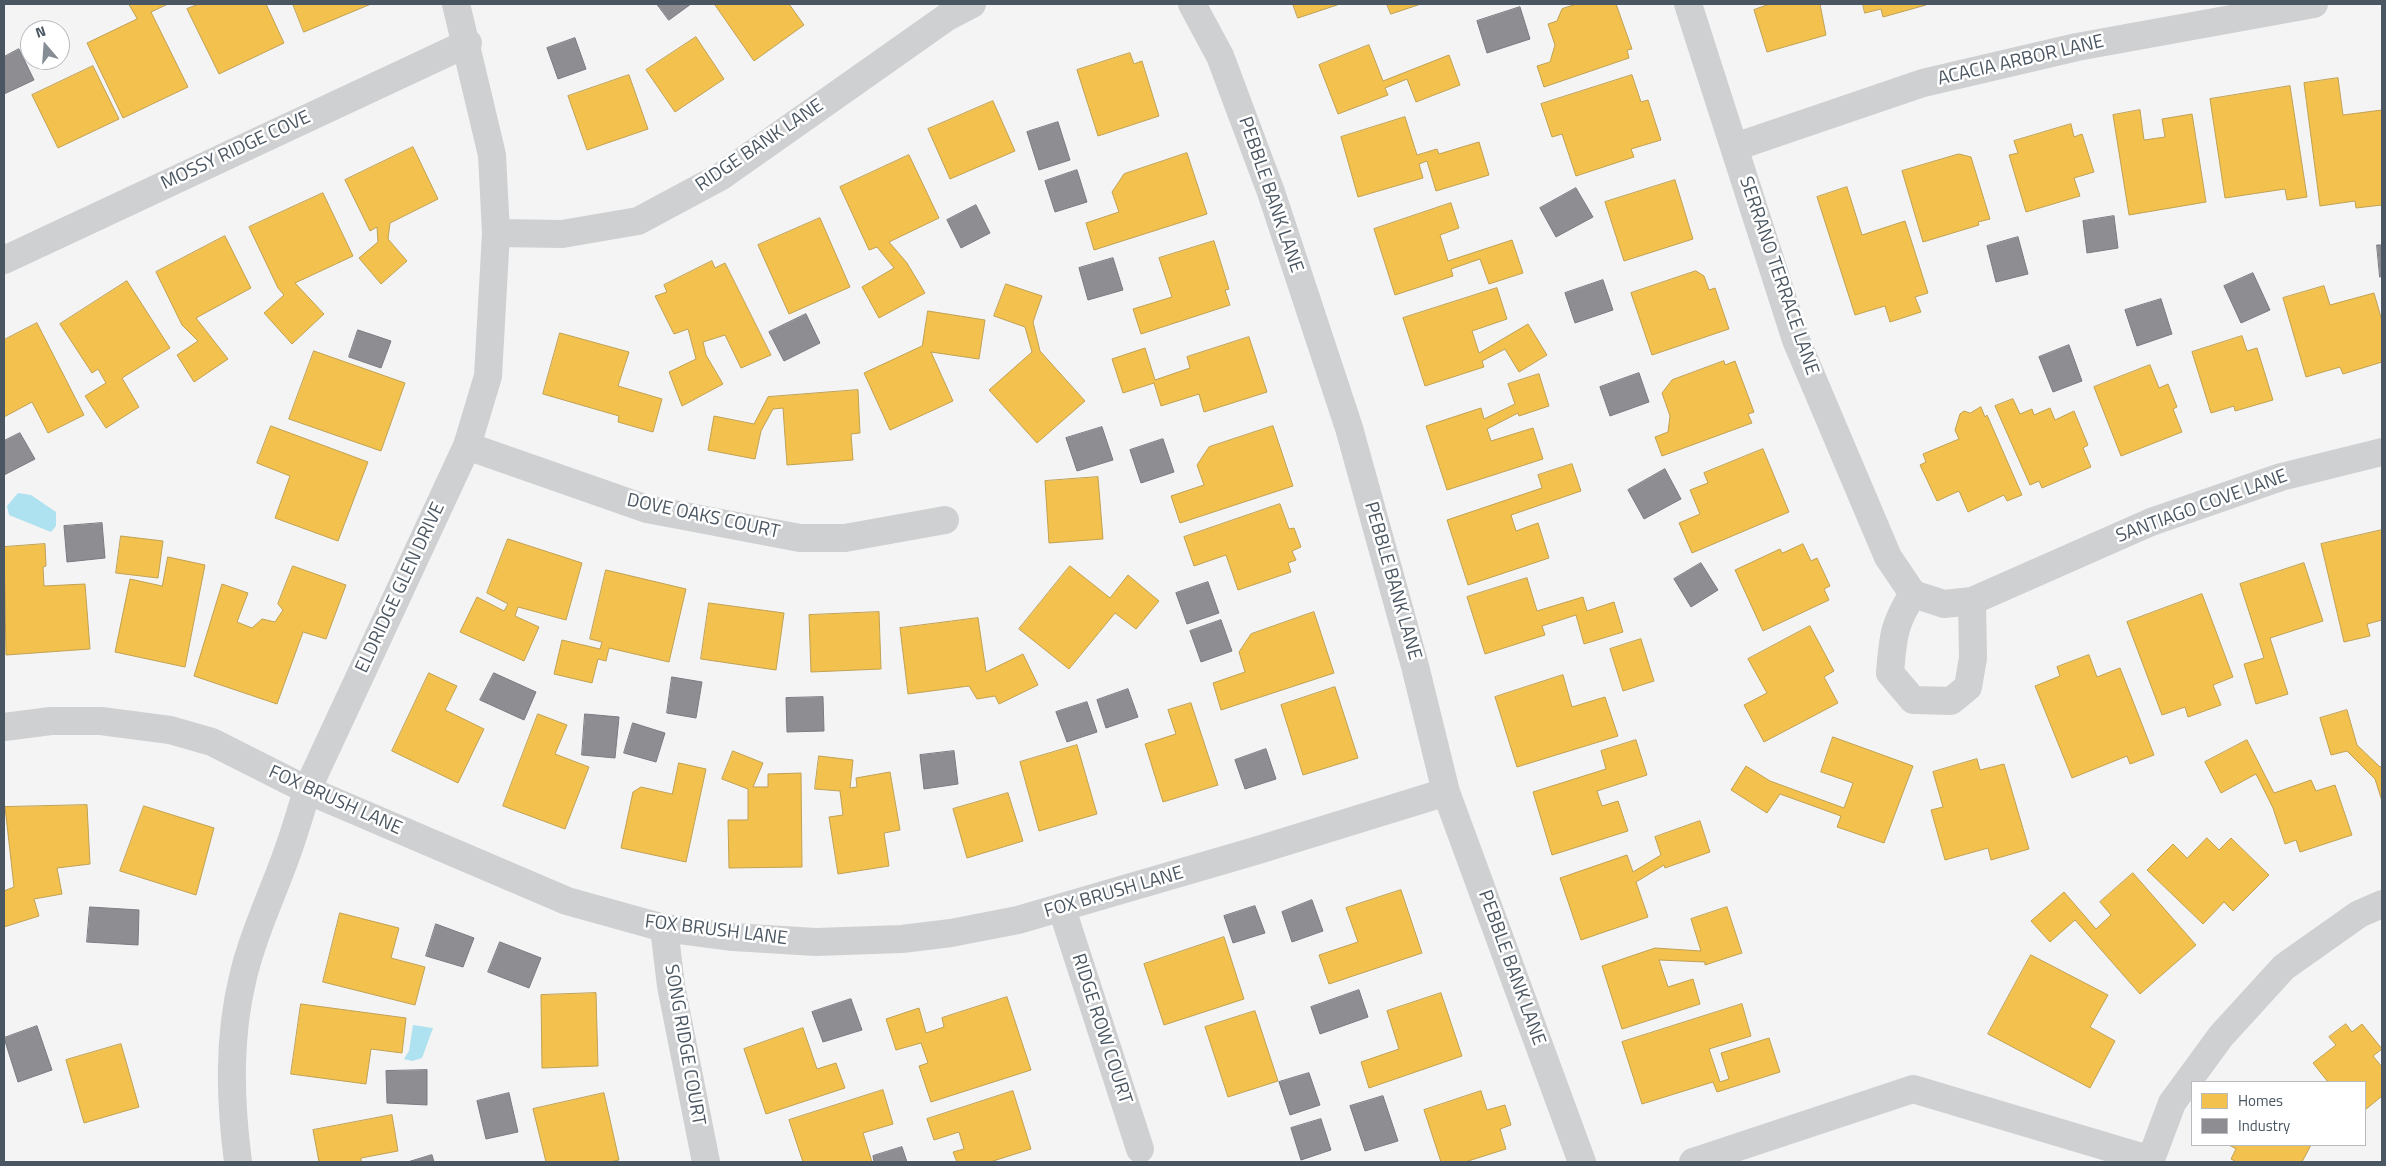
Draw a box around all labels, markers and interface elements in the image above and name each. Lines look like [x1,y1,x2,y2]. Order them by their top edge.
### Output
north arrow [20,20,70,70]
text: N [33,20,48,43]
street label: ACACIA ARBOR LANE [1936,31,2106,91]
street label: RIDGE BANK LANE [692,95,828,197]
street label: MOSSY RIDGE COVE [158,106,314,196]
street label: PEBBLE BANK LANE [1233,114,1307,276]
street label: SERRANO TERRACE LANE [1733,174,1823,378]
street label: SANTIAGO COVE LANE [2113,465,2291,549]
street label: DOVE OAKS COURT [625,490,781,544]
street label: ELDRIDGE GLEN DRIVE [351,499,451,677]
street label: PEBBLE BANK LANE [1359,499,1425,663]
street label: FOX BRUSH LANE [265,761,405,841]
street label: FOX BRUSH LANE [1042,862,1186,924]
street label: PEBBLE BANK LANE [1472,887,1550,1049]
street label: FOX BRUSH LANE [643,911,789,951]
street label: RIDGE ROW COURT [1066,951,1136,1107]
street label: SONG RIDGE COURT [659,963,709,1127]
legend [2191,1081,2366,1146]
text: Homes [2238,1089,2283,1112]
text: Industry [2238,1114,2290,1137]

